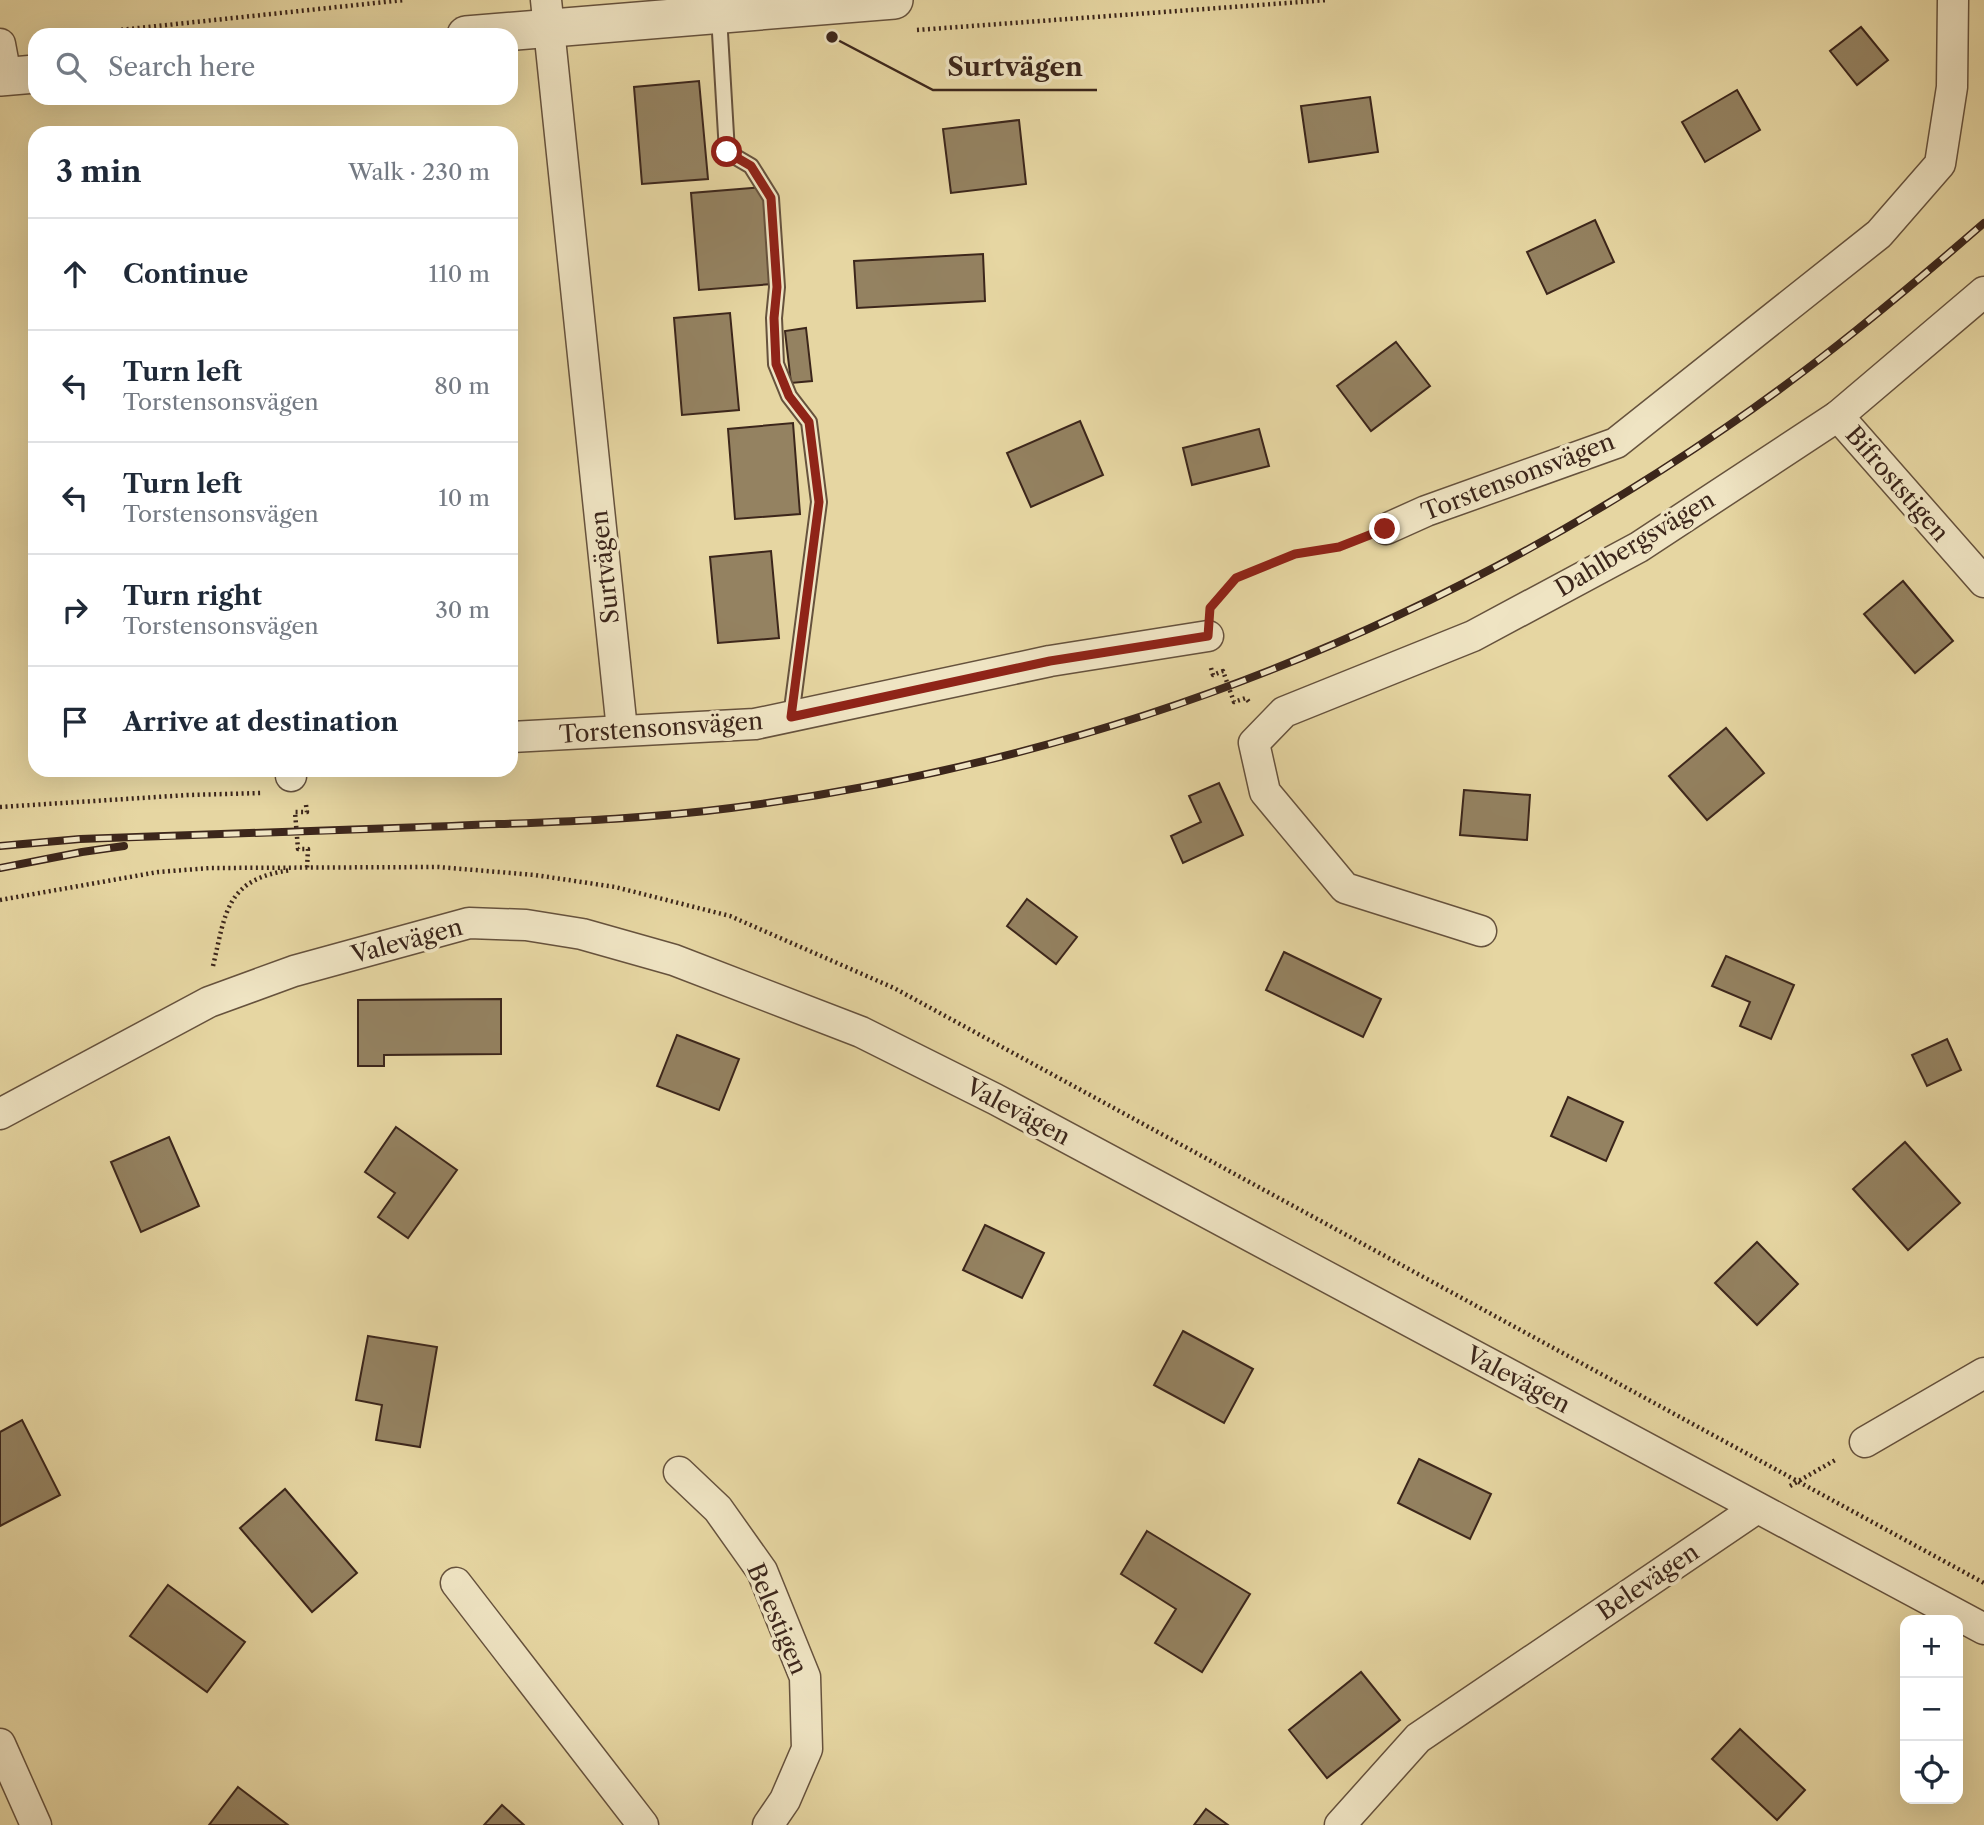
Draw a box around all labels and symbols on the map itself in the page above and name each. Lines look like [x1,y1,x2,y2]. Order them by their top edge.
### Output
callout: Surtvägen [933,43,1097,90]
text: Surtvägen [947,51,1083,83]
route start [711,136,742,167]
street label: Bifroststigen [1840,420,1955,547]
street label: Torstensonsvägen [1417,426,1618,527]
street label: Dahlbergsvägen [1550,485,1720,603]
street label: Surtvägen [584,509,625,625]
route end [1369,513,1400,544]
street label: Torstensonsvägen [558,706,764,749]
street label: Valevägen [347,912,466,970]
street label: Valevägen [960,1072,1075,1151]
street label: Valevägen [1460,1340,1575,1419]
street label: Belevägen [1591,1537,1704,1626]
street label: Belestigen [741,1559,814,1679]

